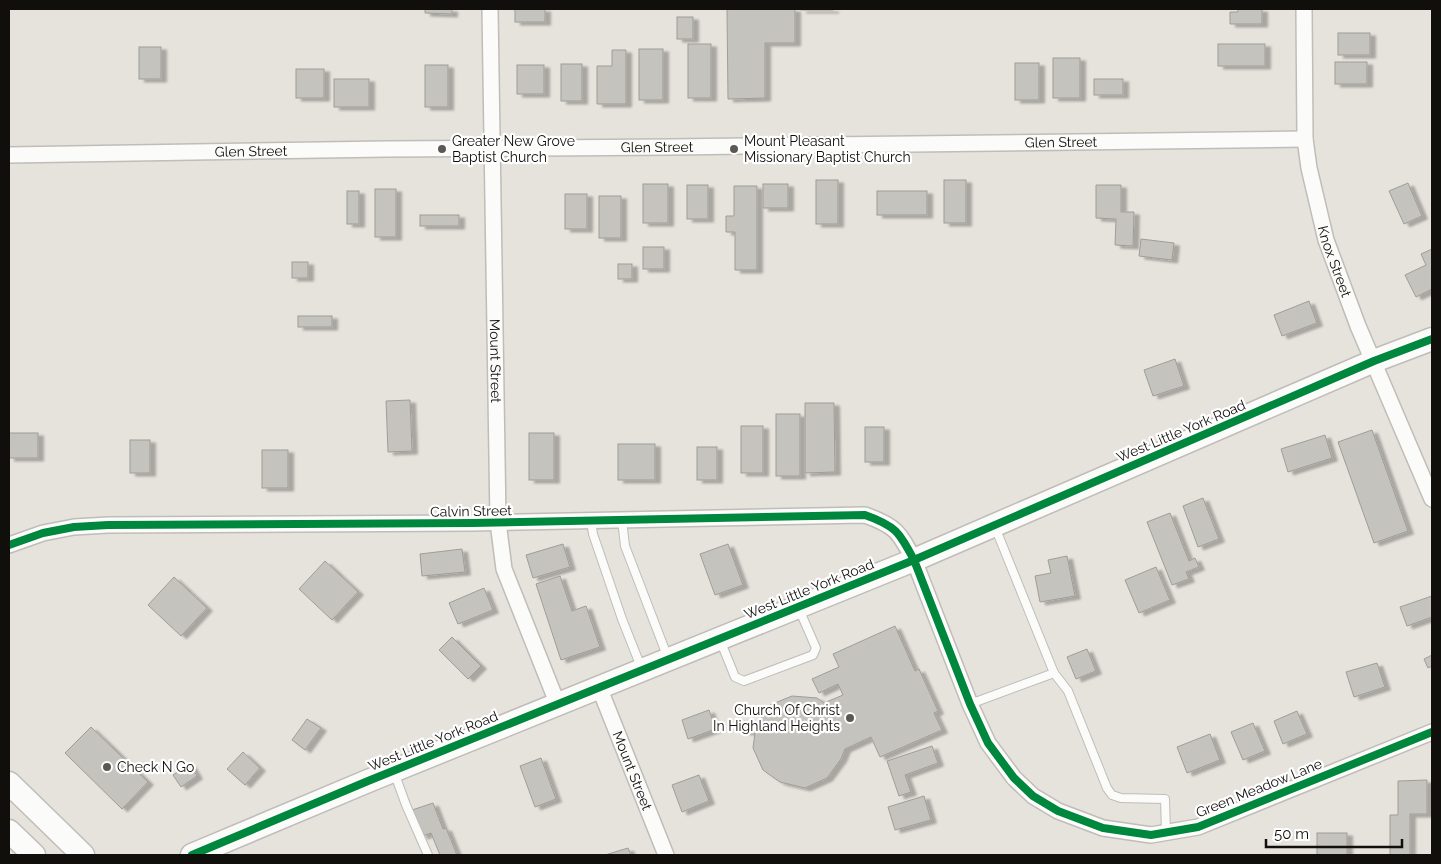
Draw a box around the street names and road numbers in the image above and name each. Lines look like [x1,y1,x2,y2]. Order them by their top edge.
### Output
street label: Glen Street [1024,134,1098,151]
street label: Glen Street [621,139,694,155]
street label: Glen Street [215,143,288,160]
street label: Knox Street [1315,224,1355,299]
street label: Mount Street [487,319,504,403]
street label: West Little York Road [1114,397,1248,465]
street label: Calvin Street [430,502,512,520]
street label: West Little York Road [742,556,876,622]
street label: West Little York Road [366,708,500,774]
street label: Mount Street [609,729,655,813]
street label: Green Meadow Lane [1194,755,1324,821]

